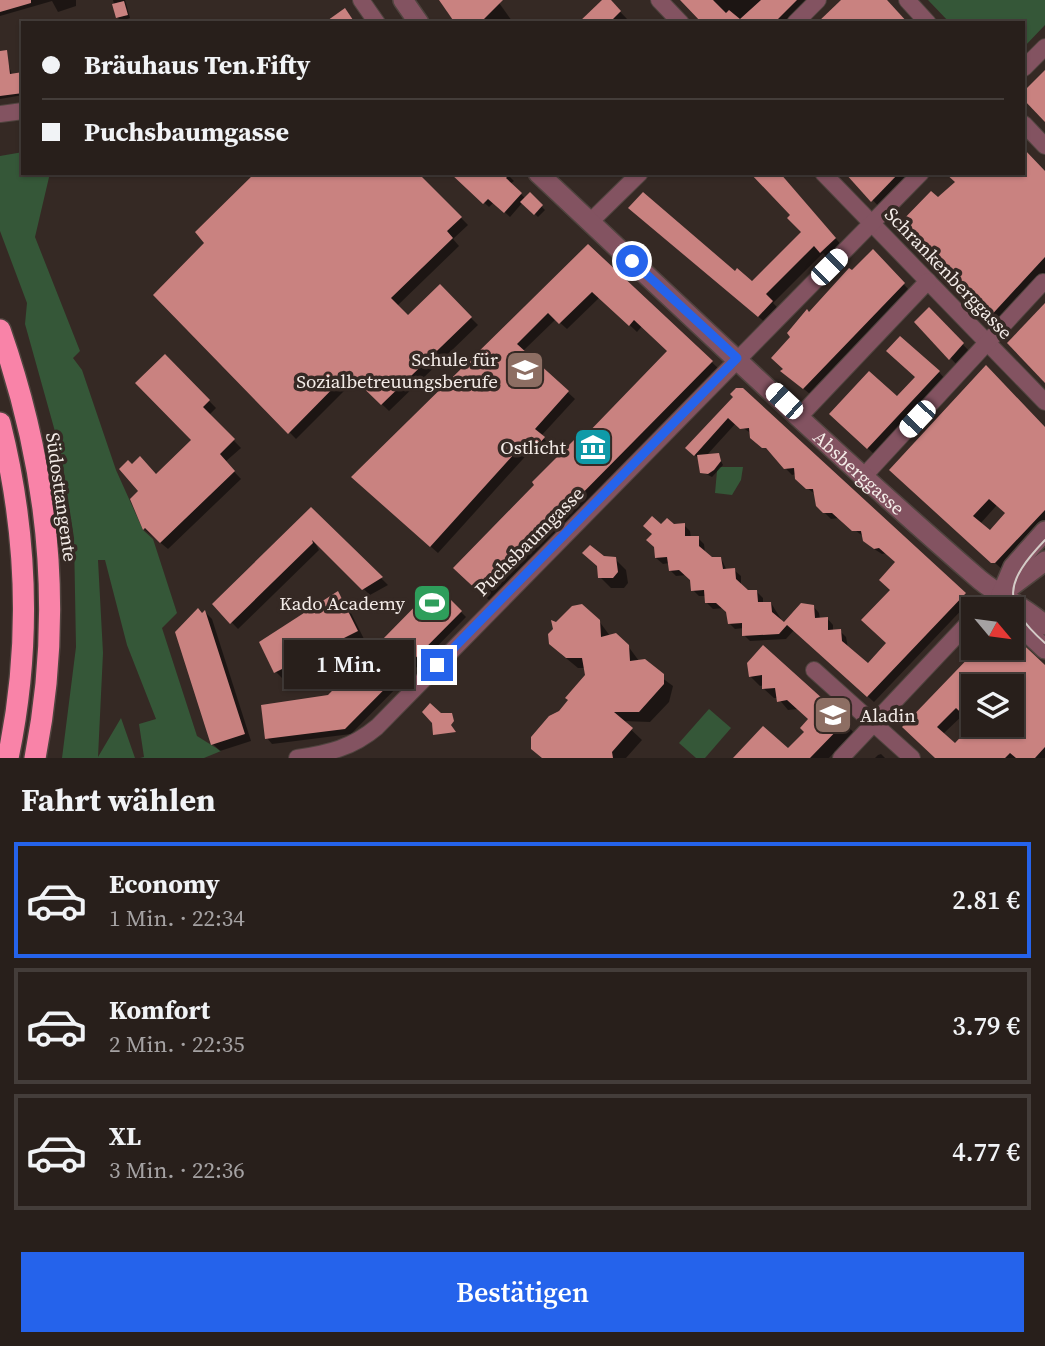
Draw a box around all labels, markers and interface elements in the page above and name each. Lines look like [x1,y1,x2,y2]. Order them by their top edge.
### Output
text: Bräuhaus Ten.Fifty [84,47,310,83]
text: Puchsbaumgasse [84,114,289,150]
street label: Schrankenberggasse [879,201,1019,345]
route start [616,245,648,277]
car [807,245,852,289]
place label: Schule für Sozialbetreuungsberufe [296,346,498,394]
school or university icon: Schule für Sozialbetreuungsberufe [504,349,546,391]
car [762,379,807,423]
car [895,396,940,442]
street label: Absberggasse [808,424,910,521]
museum icon: Ostlicht [572,426,614,468]
street label: Südosttangente [40,431,84,563]
place label: Ostlicht [500,434,567,460]
street label: Puchsbaumgasse [469,481,589,601]
sports icon: Kado Academy [411,582,453,624]
place label: Kado Academy [279,590,405,616]
north arrow [961,597,1024,660]
map controls [961,597,1024,737]
callout: 1 Min. [283,640,412,690]
text: 1 Min. [316,648,382,680]
route end [421,649,453,681]
button: layers [961,674,1024,737]
school or university icon: Aladin [812,694,854,736]
place label: Aladin [860,702,916,728]
text: Fahrt wählen [21,778,216,822]
text: Economy [109,866,220,902]
icon: car [25,869,88,932]
text: 2.81 € [952,882,1020,918]
text: 1 Min. · 22:34 [109,902,245,934]
text: Komfort [109,992,210,1028]
icon: car [25,995,88,1058]
text: 3.79 € [952,1008,1020,1044]
text: 2 Min. · 22:35 [109,1028,245,1060]
text: XL [109,1118,141,1154]
icon: car [25,1121,88,1184]
text: 4.77 € [952,1134,1020,1170]
text: 3 Min. · 22:36 [109,1154,245,1186]
button: Bestätigen [21,1252,1024,1332]

